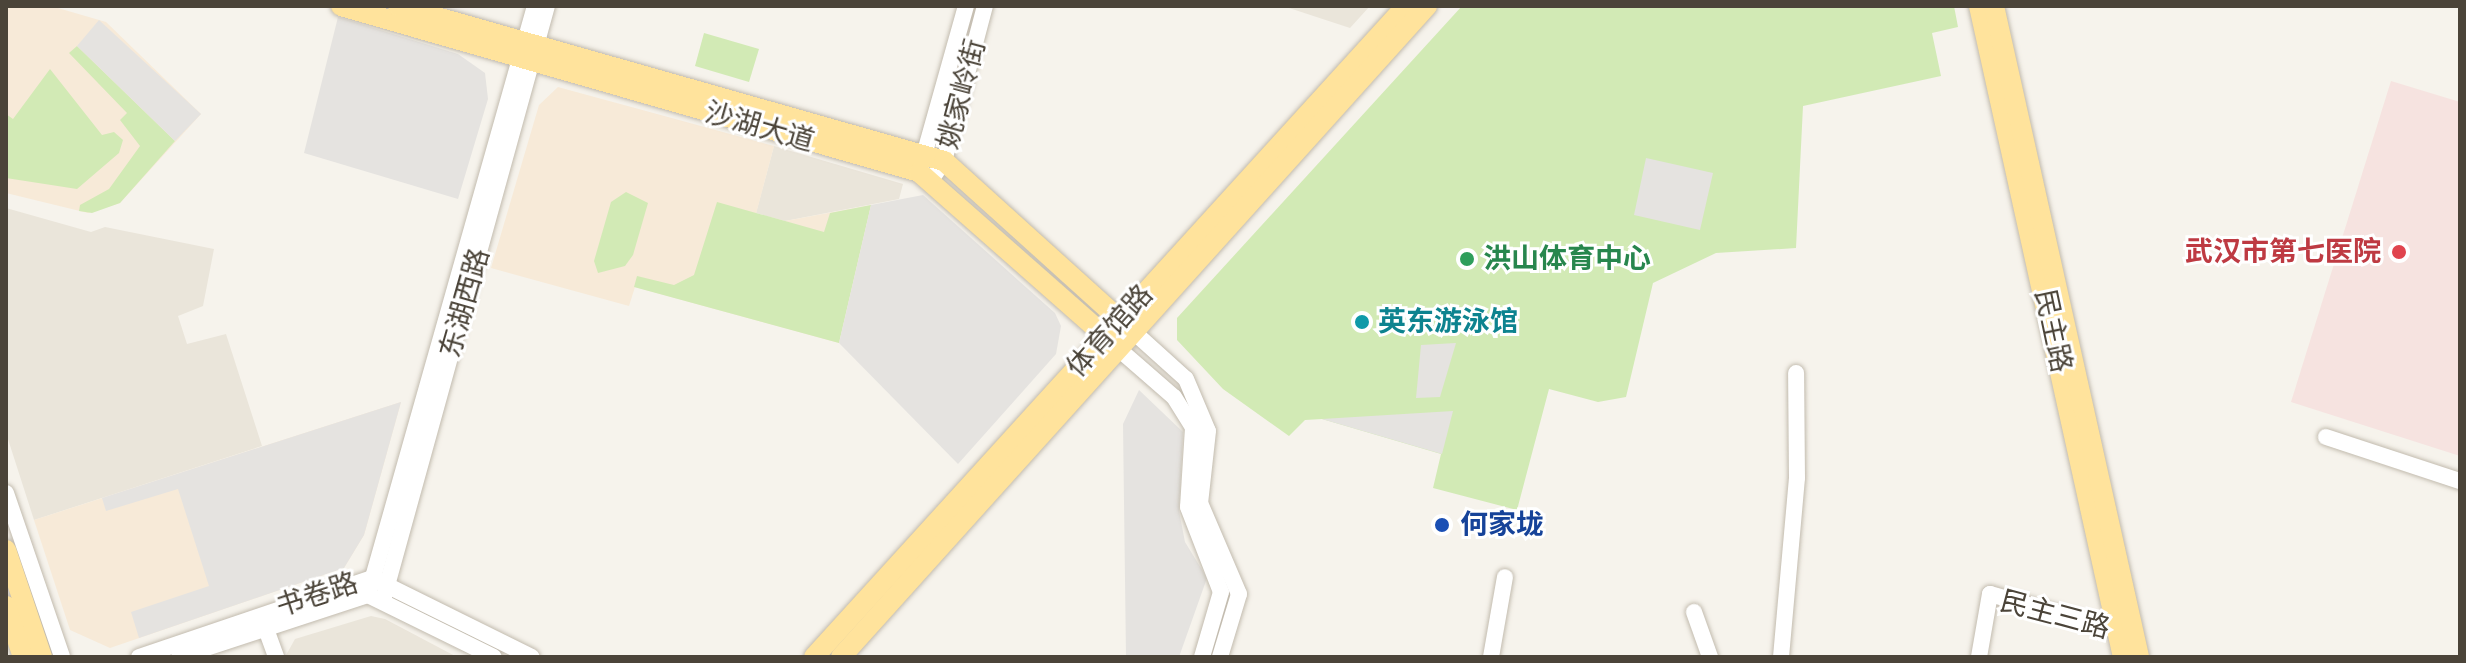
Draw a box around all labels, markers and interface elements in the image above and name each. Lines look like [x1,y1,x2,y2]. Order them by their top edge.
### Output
street label: 姚家岭街 [931,36,993,152]
street label: 沙湖大道 [702,95,818,159]
place label: 武汉市第七医院 [2185,235,2381,269]
marker: 武汉市第七医院 [2388,241,2410,263]
place label: 洪山体育中心 [1483,242,1651,276]
street label: 东湖西路 [433,245,497,361]
marker: 洪山体育中心 [1458,250,1476,268]
street label: 体育馆路 [1060,278,1160,384]
street label: 民主路 [2028,286,2078,376]
place label: 英东游泳馆 [1378,305,1518,339]
marker: 英东游泳馆 [1353,313,1371,331]
place label: 何家垅 [1460,508,1544,542]
marker: 何家垅 [1431,514,1453,536]
street label: 书卷路 [272,566,362,624]
street label: 民主三路 [1997,584,2113,646]

